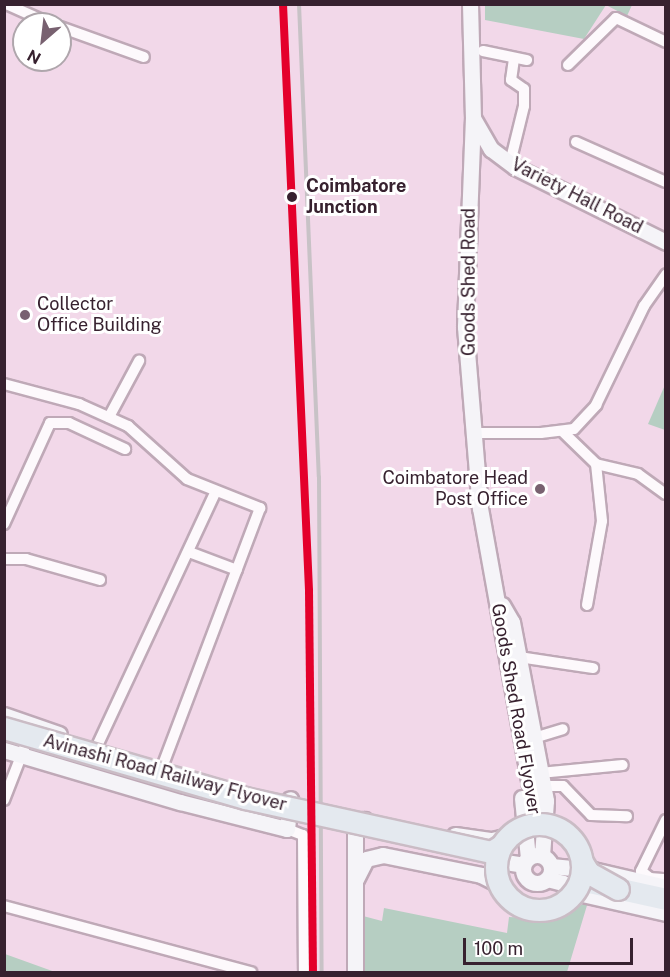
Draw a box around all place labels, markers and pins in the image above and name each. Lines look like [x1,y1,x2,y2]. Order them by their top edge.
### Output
place label: Coimbatore Junction [306,176,406,219]
marker: Coimbatore Junction [283,188,301,206]
place label: Collector Office Building [37,294,162,336]
marker: Collector Office Building [18,308,32,322]
place label: Coimbatore Head Post Office [382,468,528,510]
marker: Coimbatore Head Post Office [533,482,547,496]

